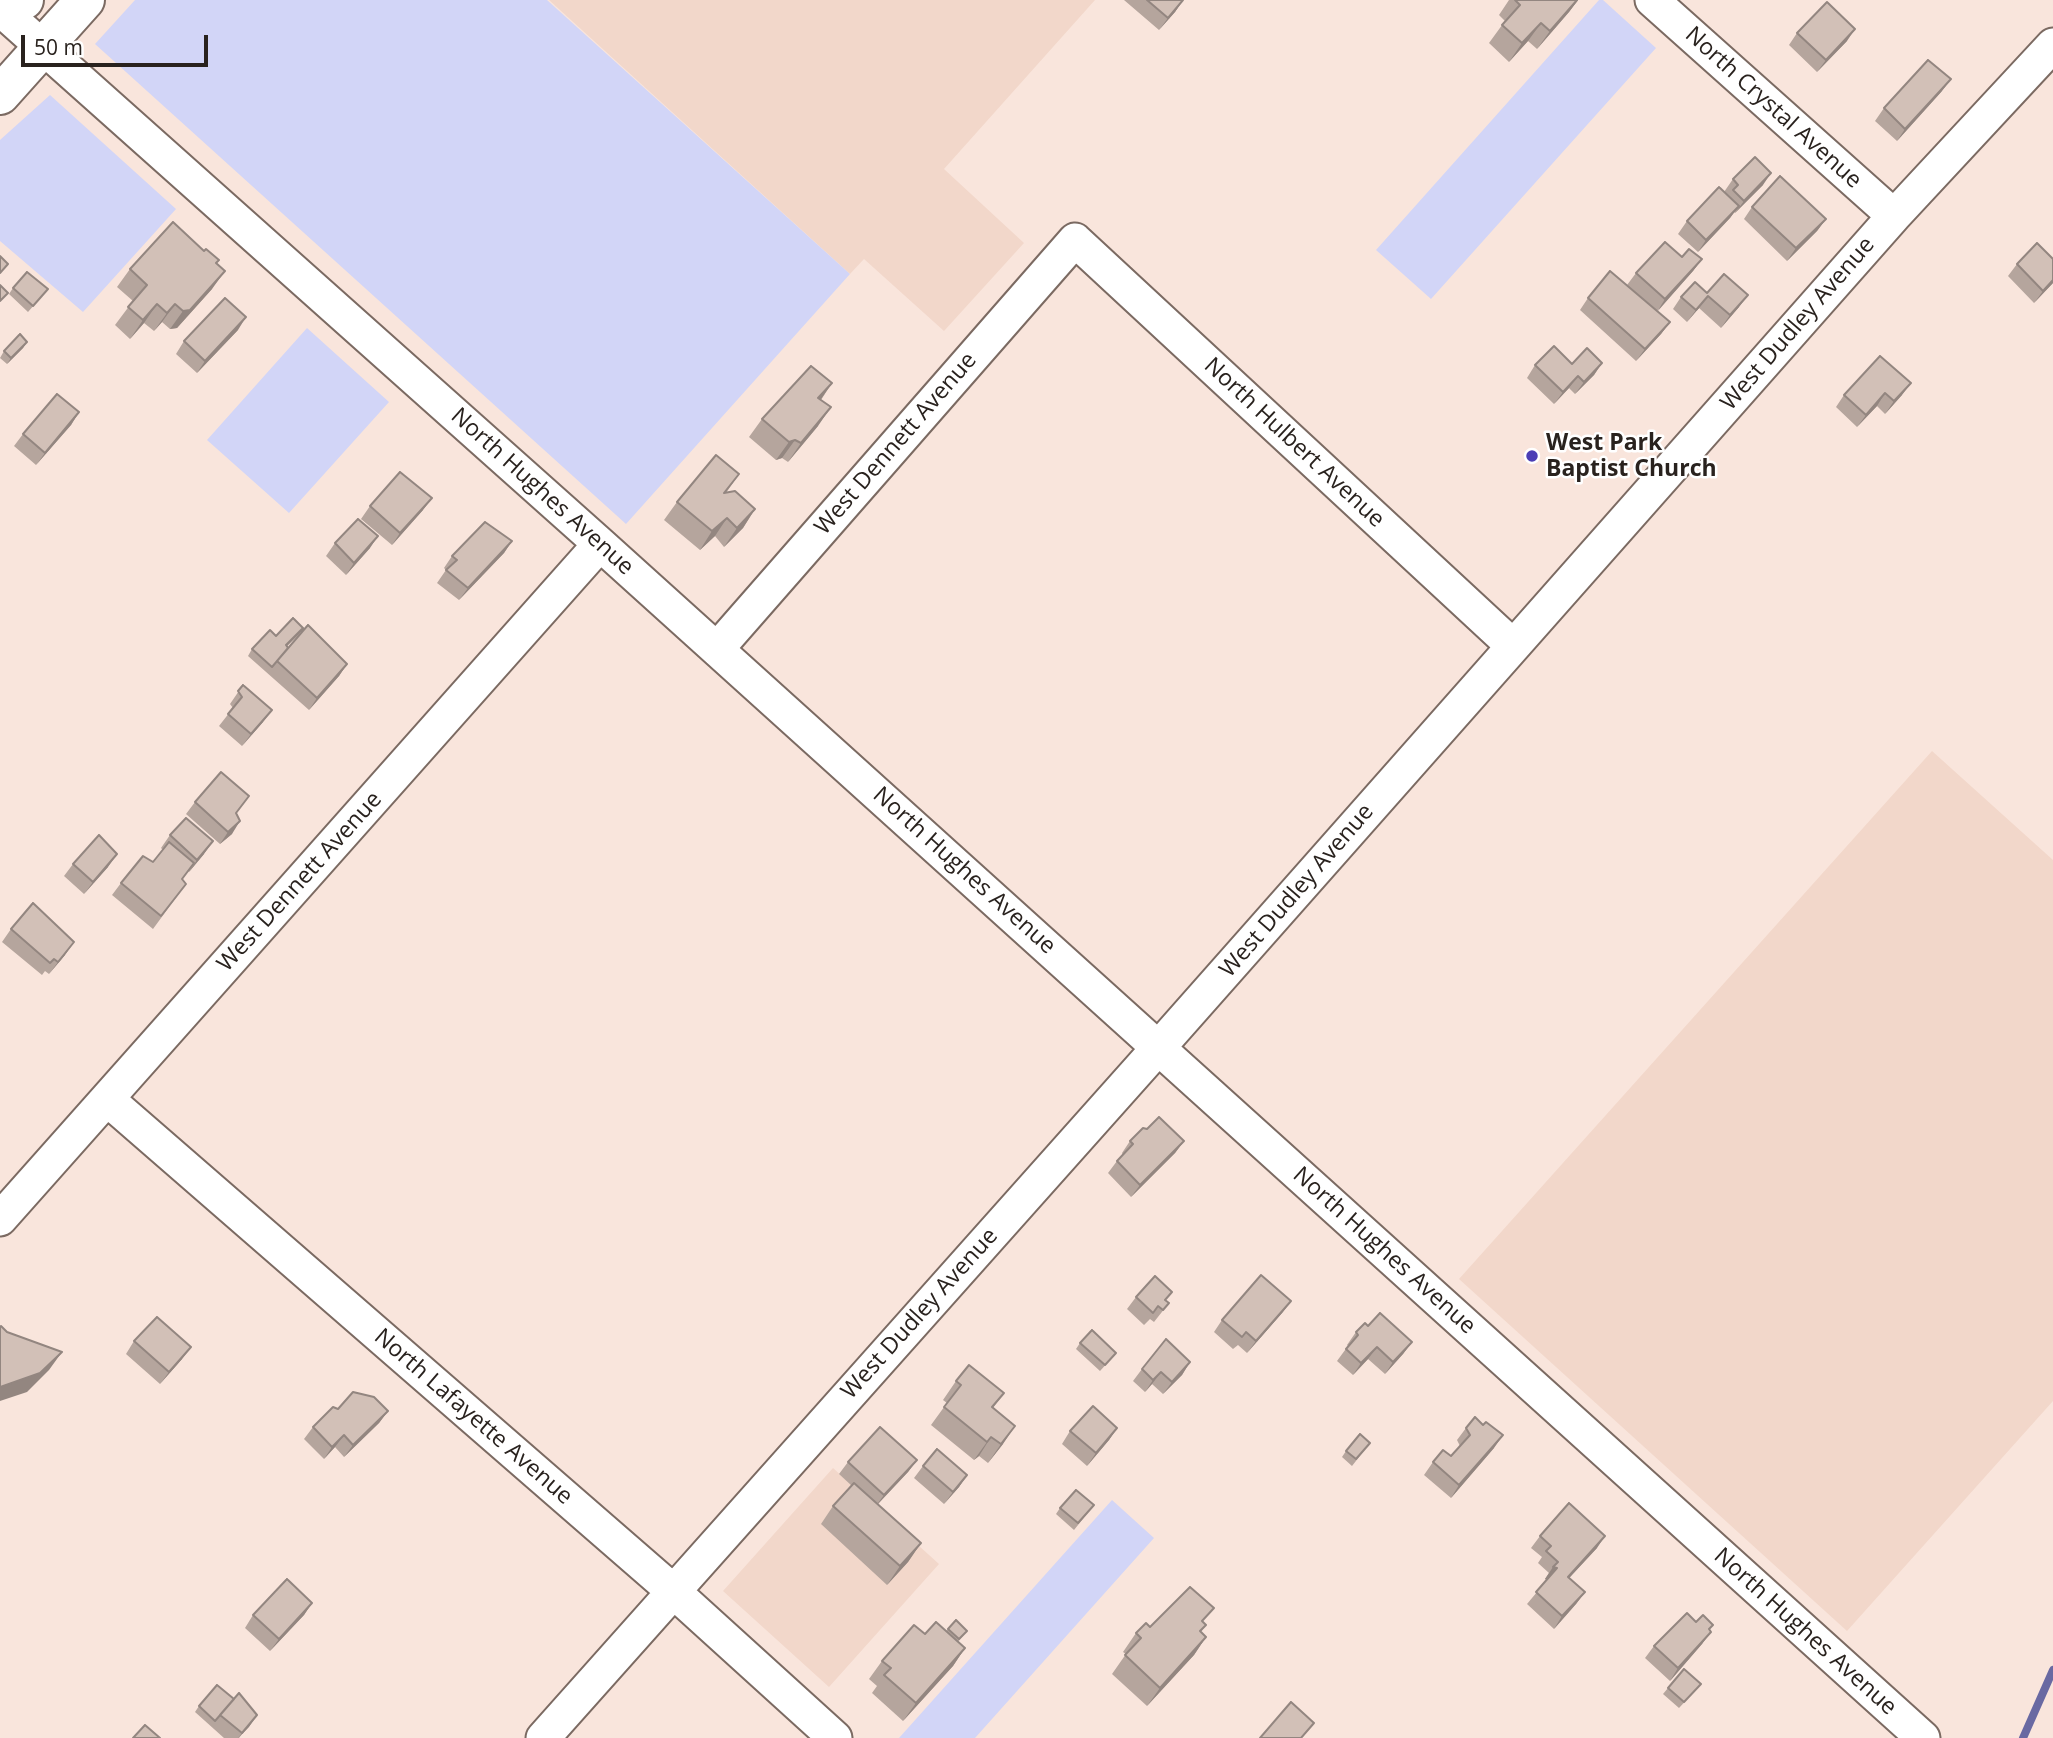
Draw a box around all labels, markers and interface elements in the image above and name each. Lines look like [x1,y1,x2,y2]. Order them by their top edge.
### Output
scale bar [24,21,212,65]
street label: North Crystal Avenue [1679,21,1867,195]
text: 50 m [34,33,83,61]
street label: West Dudley Avenue [1715,232,1881,416]
street label: West Dennett Avenue [809,347,983,541]
street label: North Hulbert Avenue [1198,352,1390,534]
street label: North Hughes Avenue [445,403,639,581]
place label: West Park Baptist Church [1546,429,1717,483]
marker: West Park Baptist Church [1524,448,1540,464]
street label: North Hughes Avenue [867,782,1061,960]
street label: West Dennett Avenue [212,786,388,978]
street label: West Dudley Avenue [1214,799,1380,983]
street label: North Hughes Avenue [1287,1162,1481,1340]
street label: West Dudley Avenue [836,1223,1004,1405]
street label: North Lafayette Avenue [368,1323,578,1511]
street label: North Hughes Avenue [1708,1543,1902,1721]

